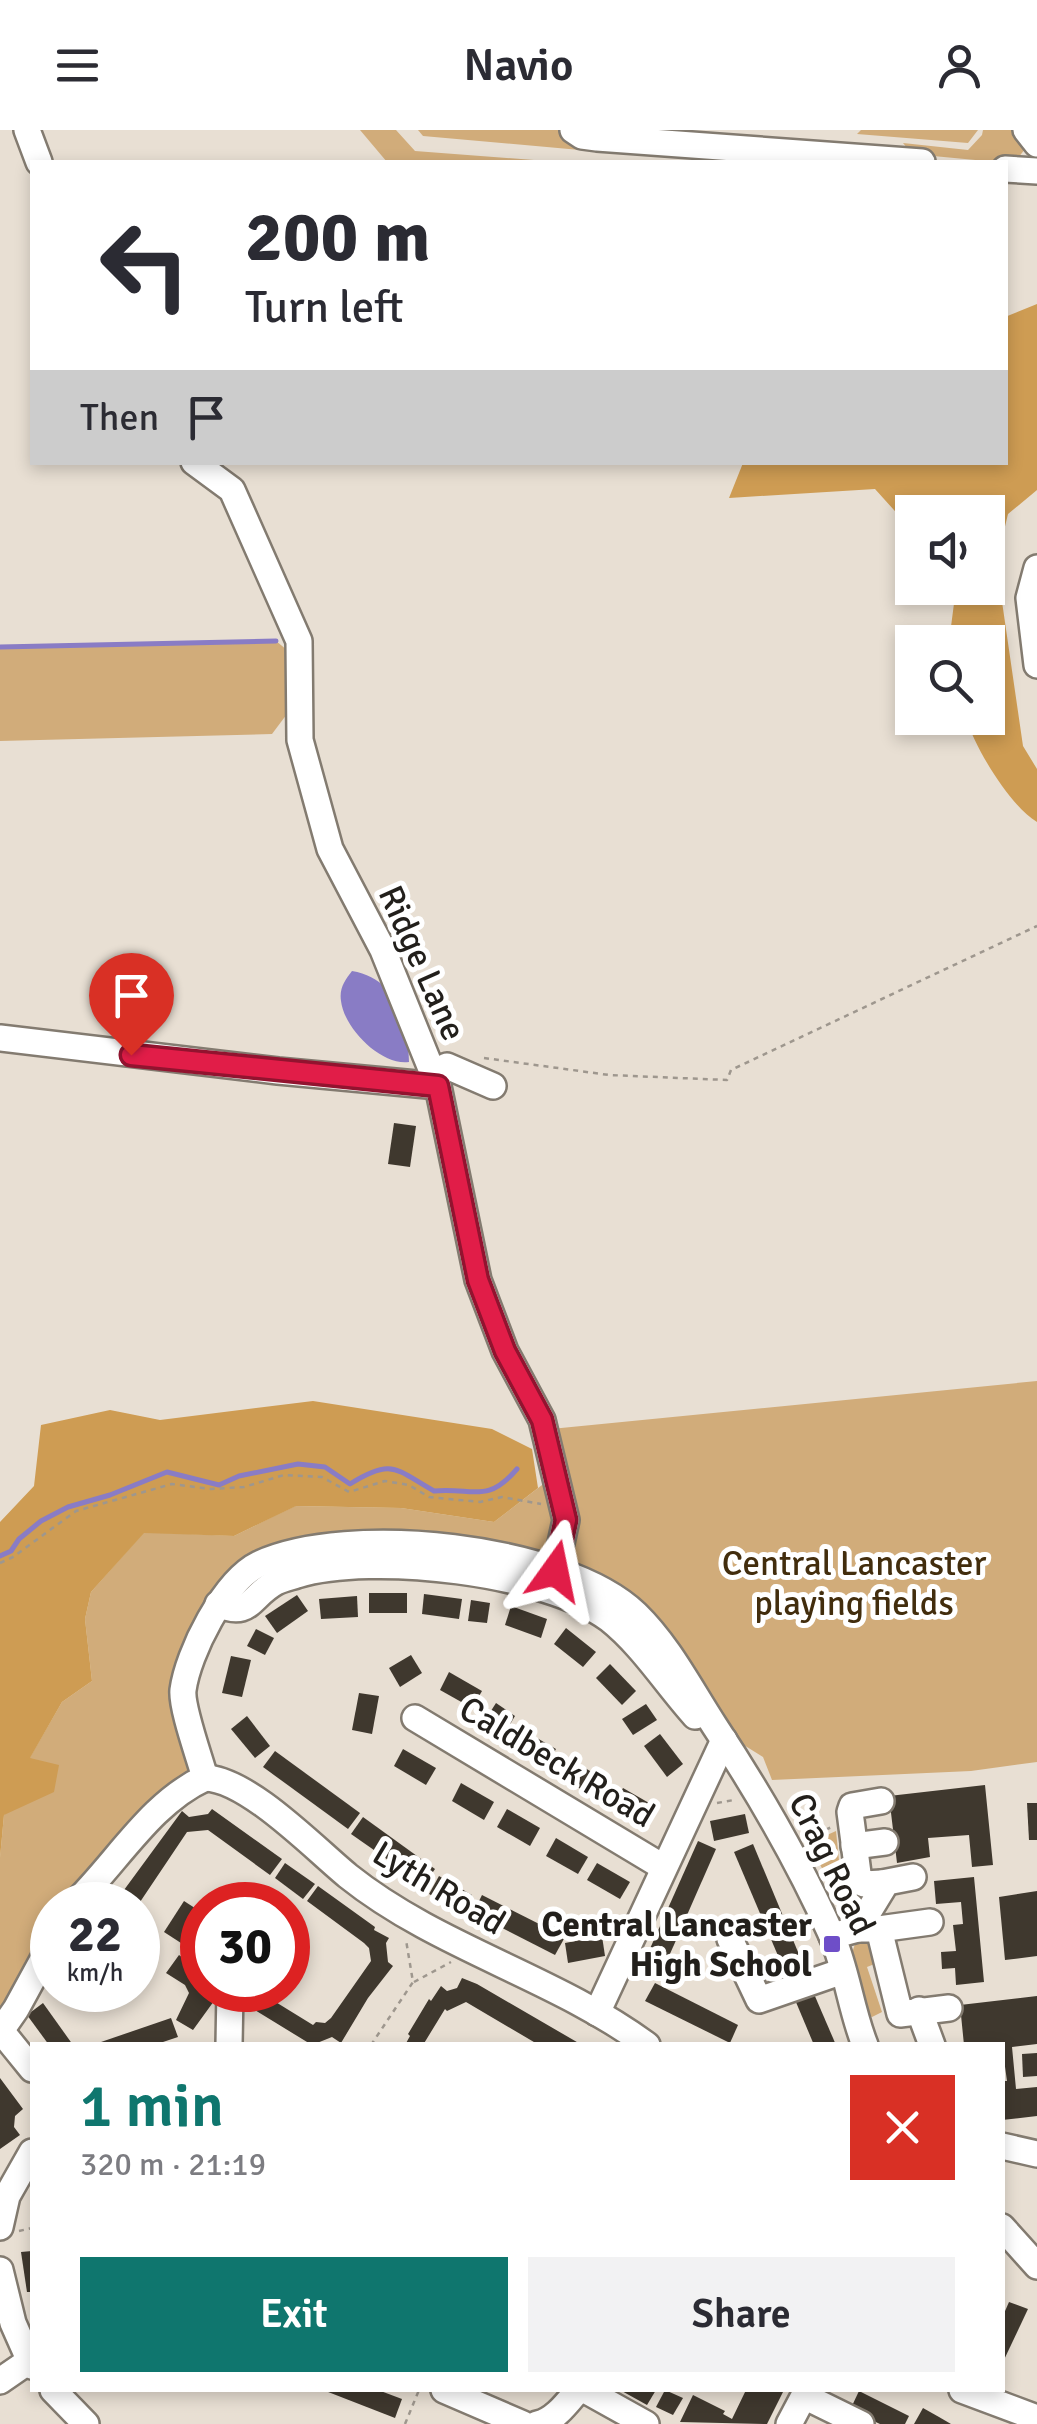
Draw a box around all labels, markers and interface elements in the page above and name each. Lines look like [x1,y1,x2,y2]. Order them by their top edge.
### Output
icon: menu [50,38,105,93]
text: Navio [464,38,573,93]
icon: person [932,38,987,93]
text: 200 m [245,194,430,280]
icon: left [80,200,210,330]
text: Turn left [245,280,404,335]
icon: arrive [179,390,234,445]
text: Then [80,394,159,441]
map controls [895,495,1005,735]
button: sound [895,495,1005,605]
button: search [895,625,1005,735]
street label: Ridge Lane [369,879,475,1047]
pin [89,953,174,1056]
icon: arrive [104,968,159,1023]
position arrow [503,1519,607,1623]
park label: Central Lancaster playing fields [722,1542,986,1625]
street label: Caldbeck Road [452,1687,662,1837]
street label: Crag Road [779,1786,885,1942]
street label: Lyth Road [365,1832,513,1944]
speed limit sign: 30 [180,1882,310,2012]
place label: Central Lancaster High School [542,1903,812,1986]
text: 22 [68,1904,122,1966]
marker: Central Lancaster High School [821,1933,843,1955]
text: km/h [67,1957,123,1988]
text: 1 min [80,2070,224,2144]
button: close [850,2075,955,2180]
text: 320 m · 21:19 [80,2145,266,2184]
button: Exit [80,2257,508,2372]
button: Share [528,2257,955,2372]

